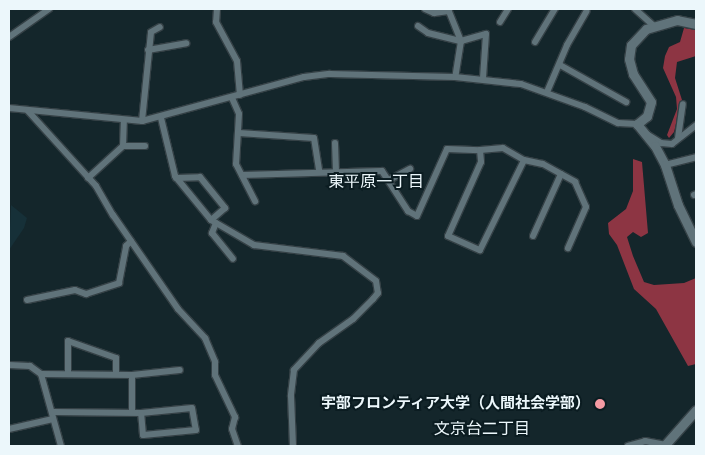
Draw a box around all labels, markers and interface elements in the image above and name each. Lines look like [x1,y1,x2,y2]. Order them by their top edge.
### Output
district label: 東平原一丁目 [328,172,424,192]
place label: 宇部フロンティア大学（人間社会学部） [320,395,590,413]
marker: 宇部フロンティア大学（人間社会学部） [594,398,606,410]
district label: 文京台二丁目 [434,419,530,439]

